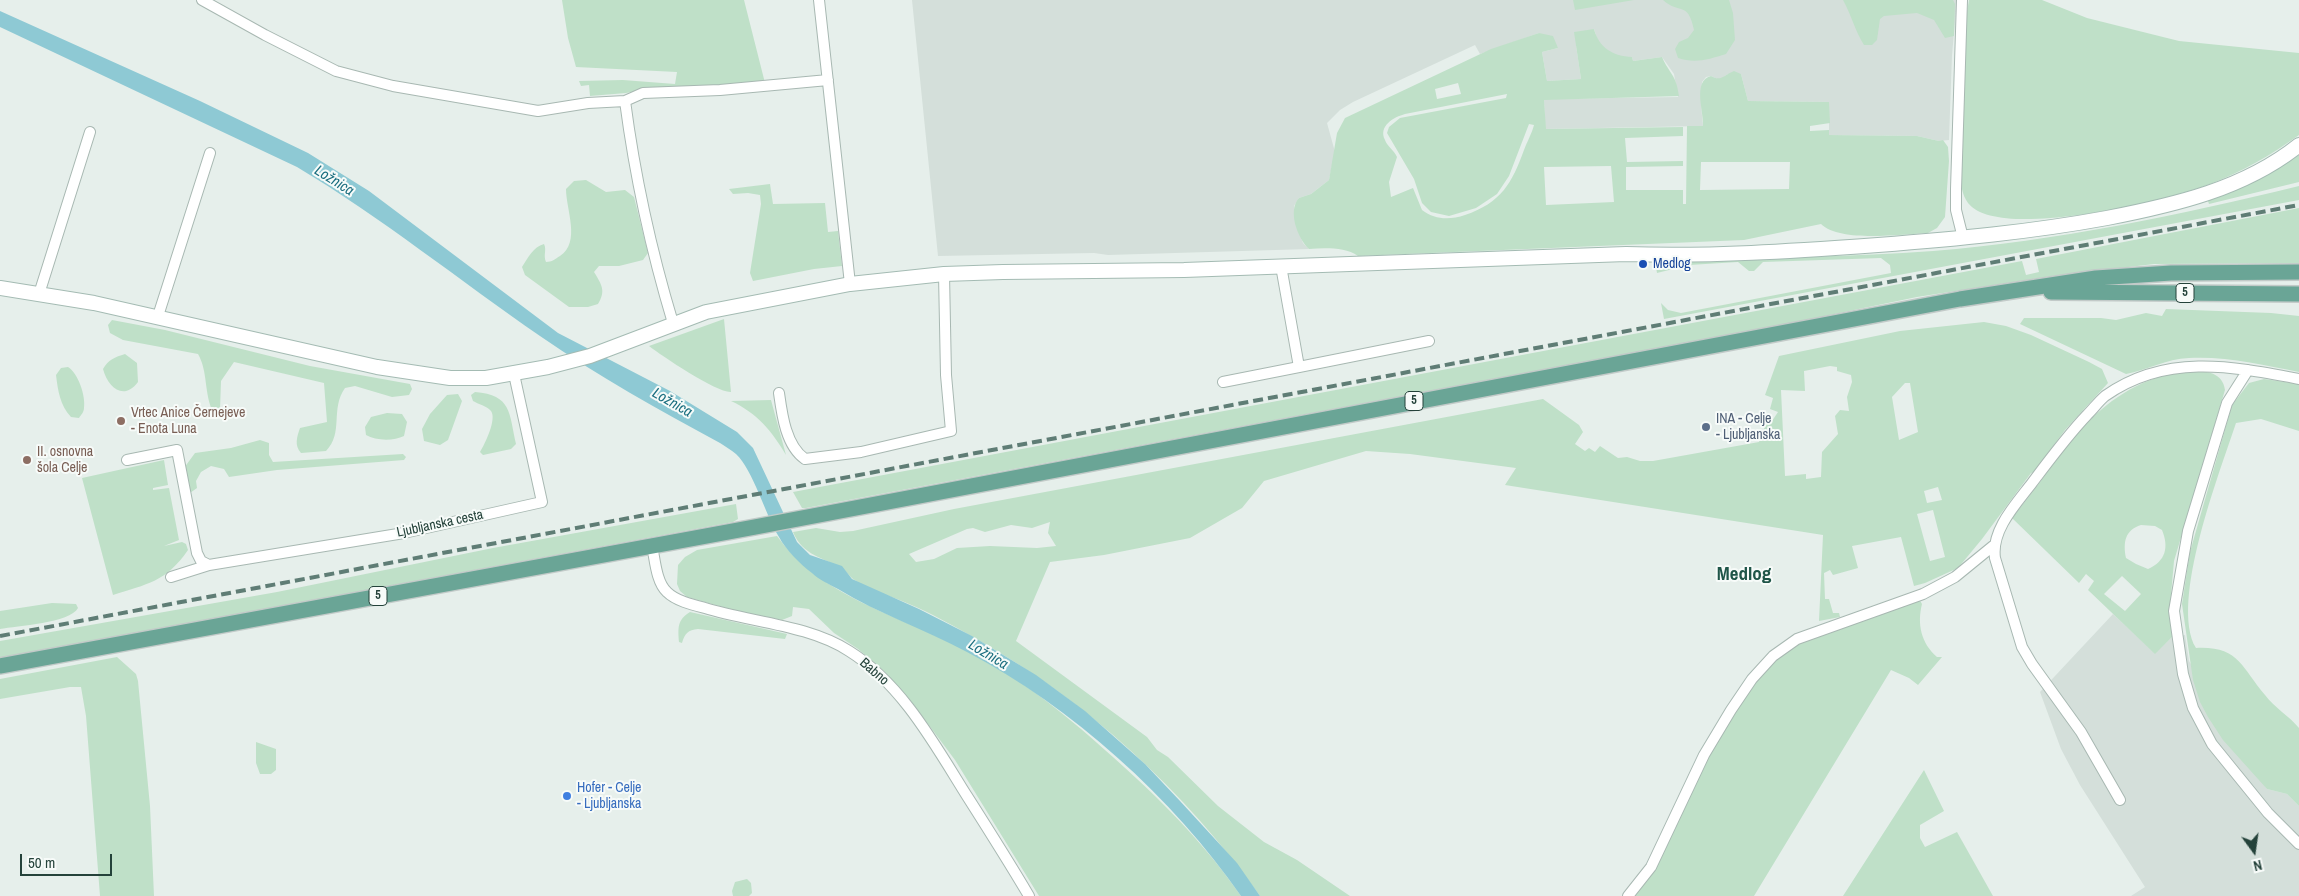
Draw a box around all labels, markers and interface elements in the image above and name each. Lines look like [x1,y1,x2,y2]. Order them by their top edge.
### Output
water label: Ložnica [311,162,357,200]
place label: Medlog [1653,256,1691,272]
marker: Medlog [1637,258,1649,270]
road number: 5 [2176,284,2194,302]
water label: Ložnica [649,384,695,422]
road number: 5 [1405,392,1423,411]
place label: Vrtec Anice Černejeve - Enota Luna [131,405,245,438]
place label: INA - Celje - Ljubljanska [1716,411,1780,444]
marker: Vrtec Anice Černejeve - Enota Luna [115,415,127,427]
marker: INA - Celje - Ljubljanska [1700,421,1712,433]
place label: II. osnovna šola Celje [37,444,93,477]
marker: II. osnovna šola Celje [21,454,33,466]
street label: Ljubljanska cesta [395,507,485,541]
district label: Medlog [1717,564,1771,586]
road number: 5 [369,586,387,606]
water label: Ložnica [965,636,1011,674]
street label: Babno [856,655,892,689]
place label: Hofer - Celje - Ljubljanska [577,780,641,812]
marker: Hofer - Celje - Ljubljanska [561,790,573,802]
north arrow [2229,826,2279,876]
scale bar [22,844,115,876]
text: 50 m [28,852,55,873]
text: N [2251,856,2264,875]

